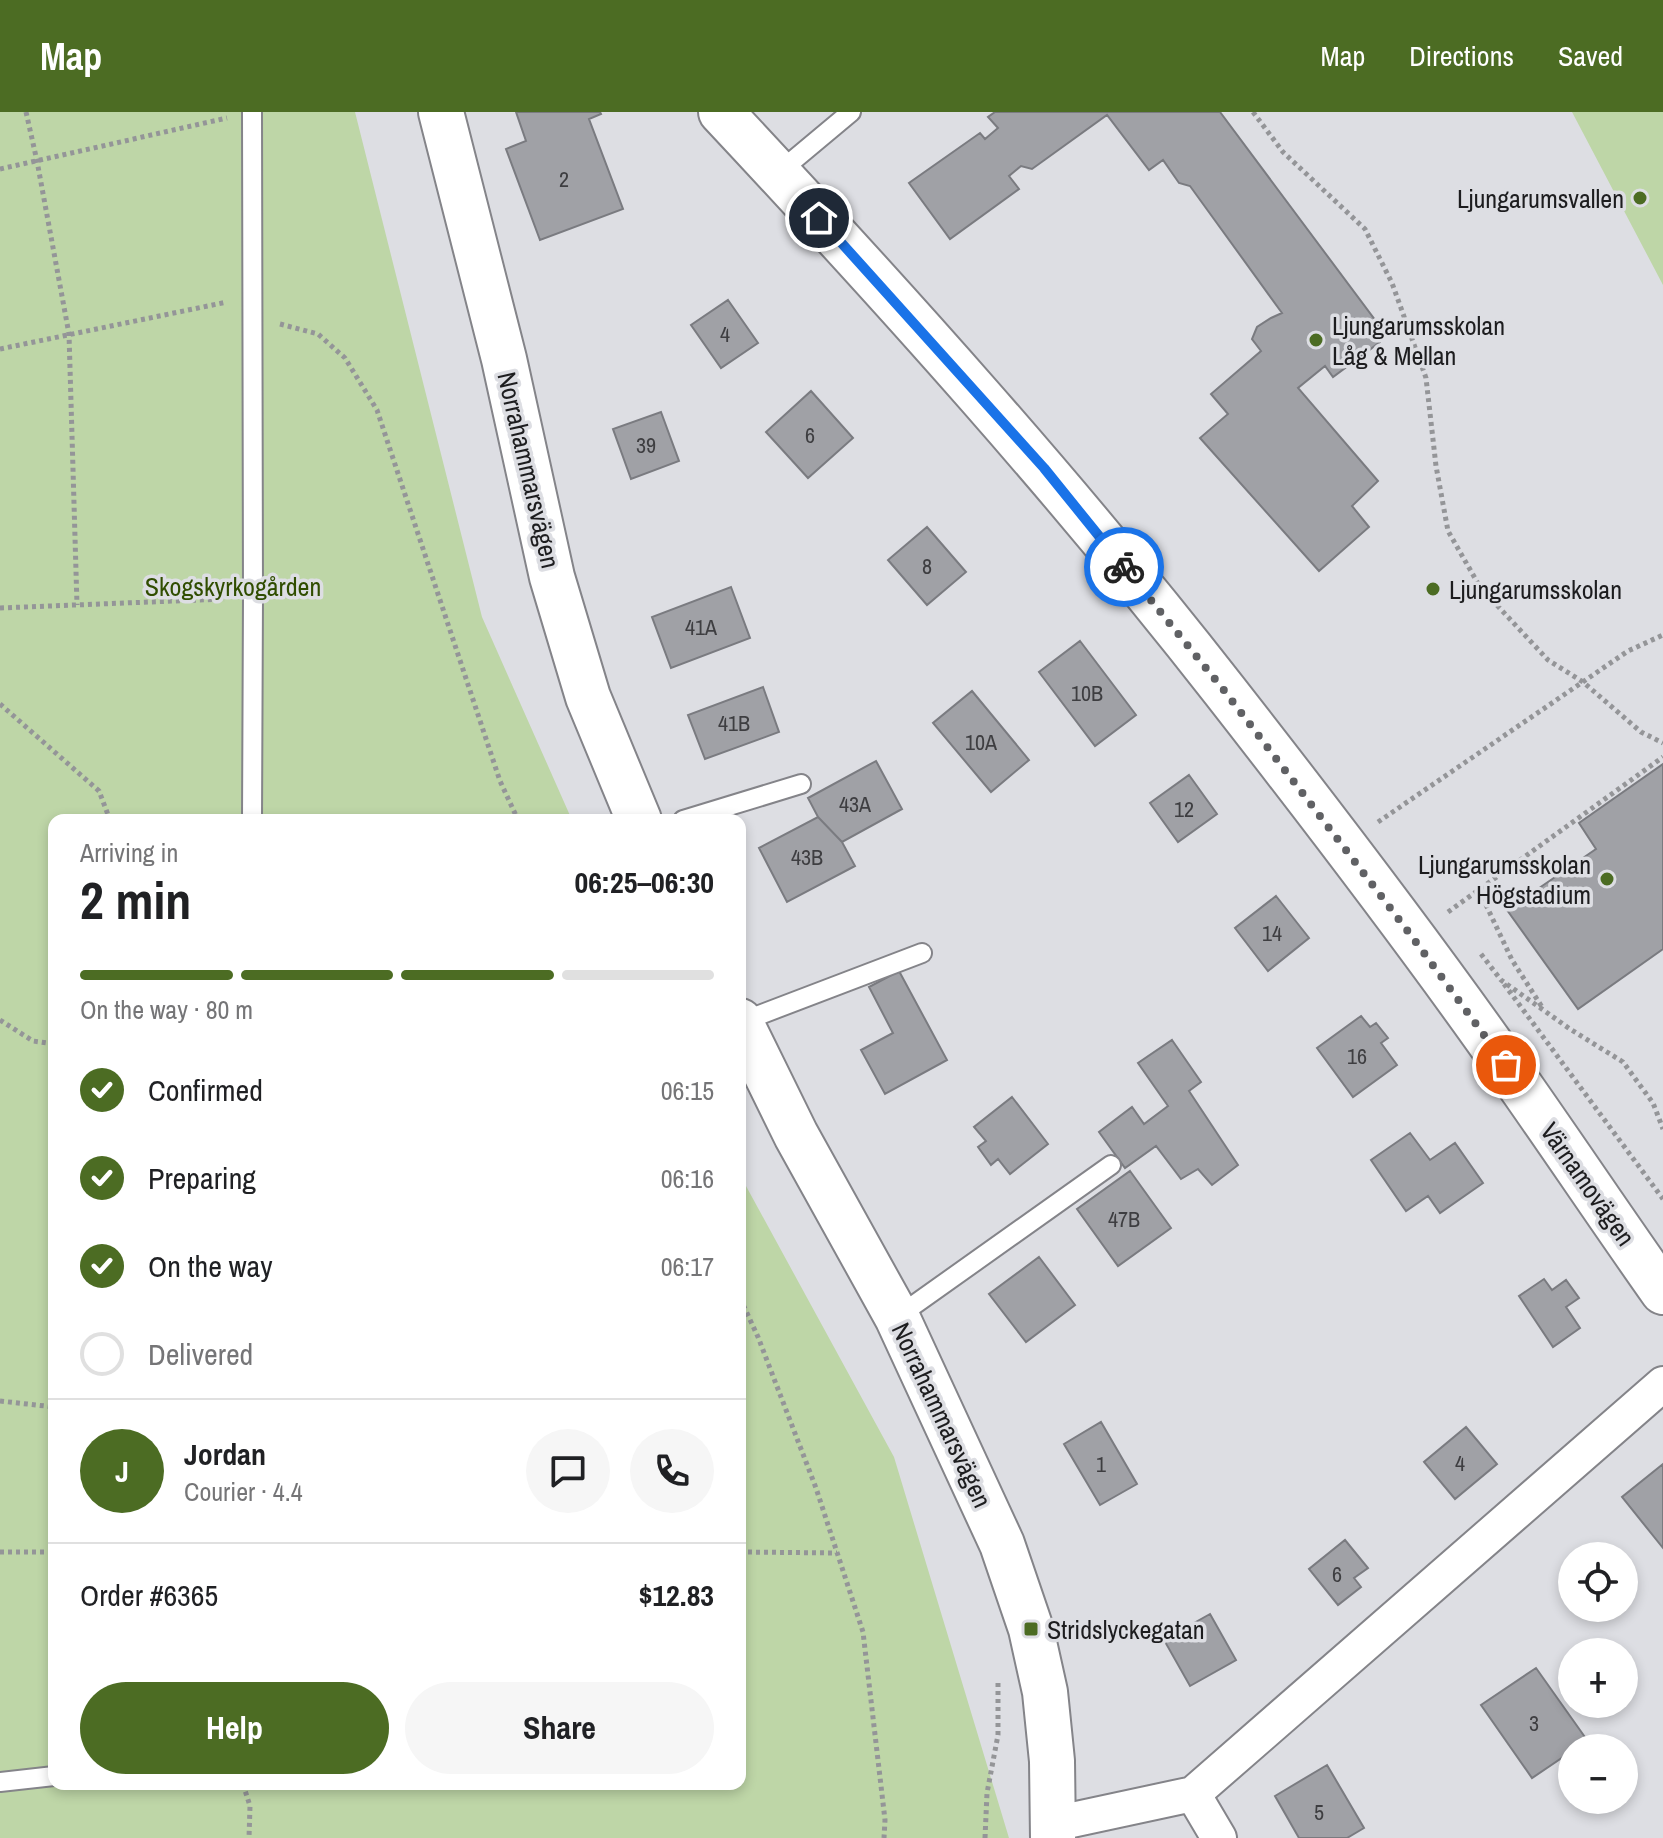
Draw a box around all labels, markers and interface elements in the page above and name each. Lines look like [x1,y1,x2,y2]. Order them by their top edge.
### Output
text: Map [40,31,102,82]
text: Map [1321,37,1365,75]
text: Directions [1409,37,1514,75]
text: Saved [1558,37,1623,75]
house number: 2 [559,164,569,194]
place label: Ljungarumsvallen [1457,181,1624,216]
pin [785,184,853,252]
marker: Ljungarumsvallen [1631,189,1649,207]
icon: home [797,196,841,240]
place label: Ljungarumsskolan Låg & Mellan [1332,308,1505,373]
house number: 4 [720,319,730,349]
marker: Ljungarumsskolan Låg & Mellan [1307,331,1325,349]
street label: Norrahammarsvägen [489,369,569,571]
house number: 6 [805,420,815,450]
house number: 39 [636,430,656,460]
courier [1084,527,1164,607]
icon: bike [1102,545,1146,589]
house number: 8 [922,551,932,581]
park label: Skogskyrkogården [145,569,321,604]
place label: Ljungarumsskolan [1449,572,1622,607]
marker: Ljungarumsskolan [1424,580,1442,598]
house number: 41A [685,612,718,642]
house number: 10B [1071,678,1103,708]
house number: 41B [718,708,750,738]
house number: 10A [965,727,998,757]
house number: 43A [839,789,872,819]
house number: 12 [1174,794,1194,824]
text: Arriving in [80,835,178,870]
house number: 43B [791,842,823,872]
place label: Ljungarumsskolan Högstadium [1418,847,1591,912]
text: 06:25–06:30 [575,862,714,902]
text: 2 min [80,865,191,935]
marker: Ljungarumsskolan Högstadium [1598,870,1616,888]
house number: 14 [1262,918,1282,948]
text: On the way · 80 m [80,992,253,1027]
pin [1472,1031,1540,1099]
house number: 16 [1347,1041,1367,1071]
icon: bag [1484,1043,1528,1087]
icon: check [80,1068,124,1112]
text: Confirmed [148,1070,263,1110]
text: 06:15 [661,1073,714,1108]
street label: Värnamovägen [1533,1115,1643,1253]
icon: check [80,1156,124,1200]
text: Preparing [148,1158,256,1198]
text: 06:16 [661,1161,714,1196]
house number: 47B [1108,1204,1140,1234]
icon: check [80,1244,124,1288]
text: On the way [148,1246,272,1286]
text: 06:17 [661,1249,714,1284]
street label: Norrahammarsvägen [884,1317,1000,1513]
text: Delivered [148,1334,253,1374]
button: chat [526,1429,610,1513]
button: phone [630,1429,714,1513]
text: Jordan [184,1434,266,1474]
house number: 4 [1455,1448,1465,1478]
house number: 1 [1096,1449,1106,1479]
text: J [115,1451,129,1491]
text: Courier · 4.4 [184,1474,303,1509]
map controls [1558,1542,1638,1814]
button: locate [1558,1542,1638,1622]
house number: 6 [1332,1559,1342,1589]
text: Order #6365 [80,1575,218,1615]
text: $12.83 [639,1575,714,1615]
place label: Stridslyckegatan [1047,1612,1205,1647]
marker: Stridslyckegatan [1022,1620,1040,1638]
button: + [1558,1638,1638,1718]
button: Help [80,1682,389,1774]
button: Share [405,1682,714,1774]
house number: 3 [1529,1708,1539,1738]
button: − [1558,1734,1638,1814]
house number: 5 [1314,1797,1324,1827]

